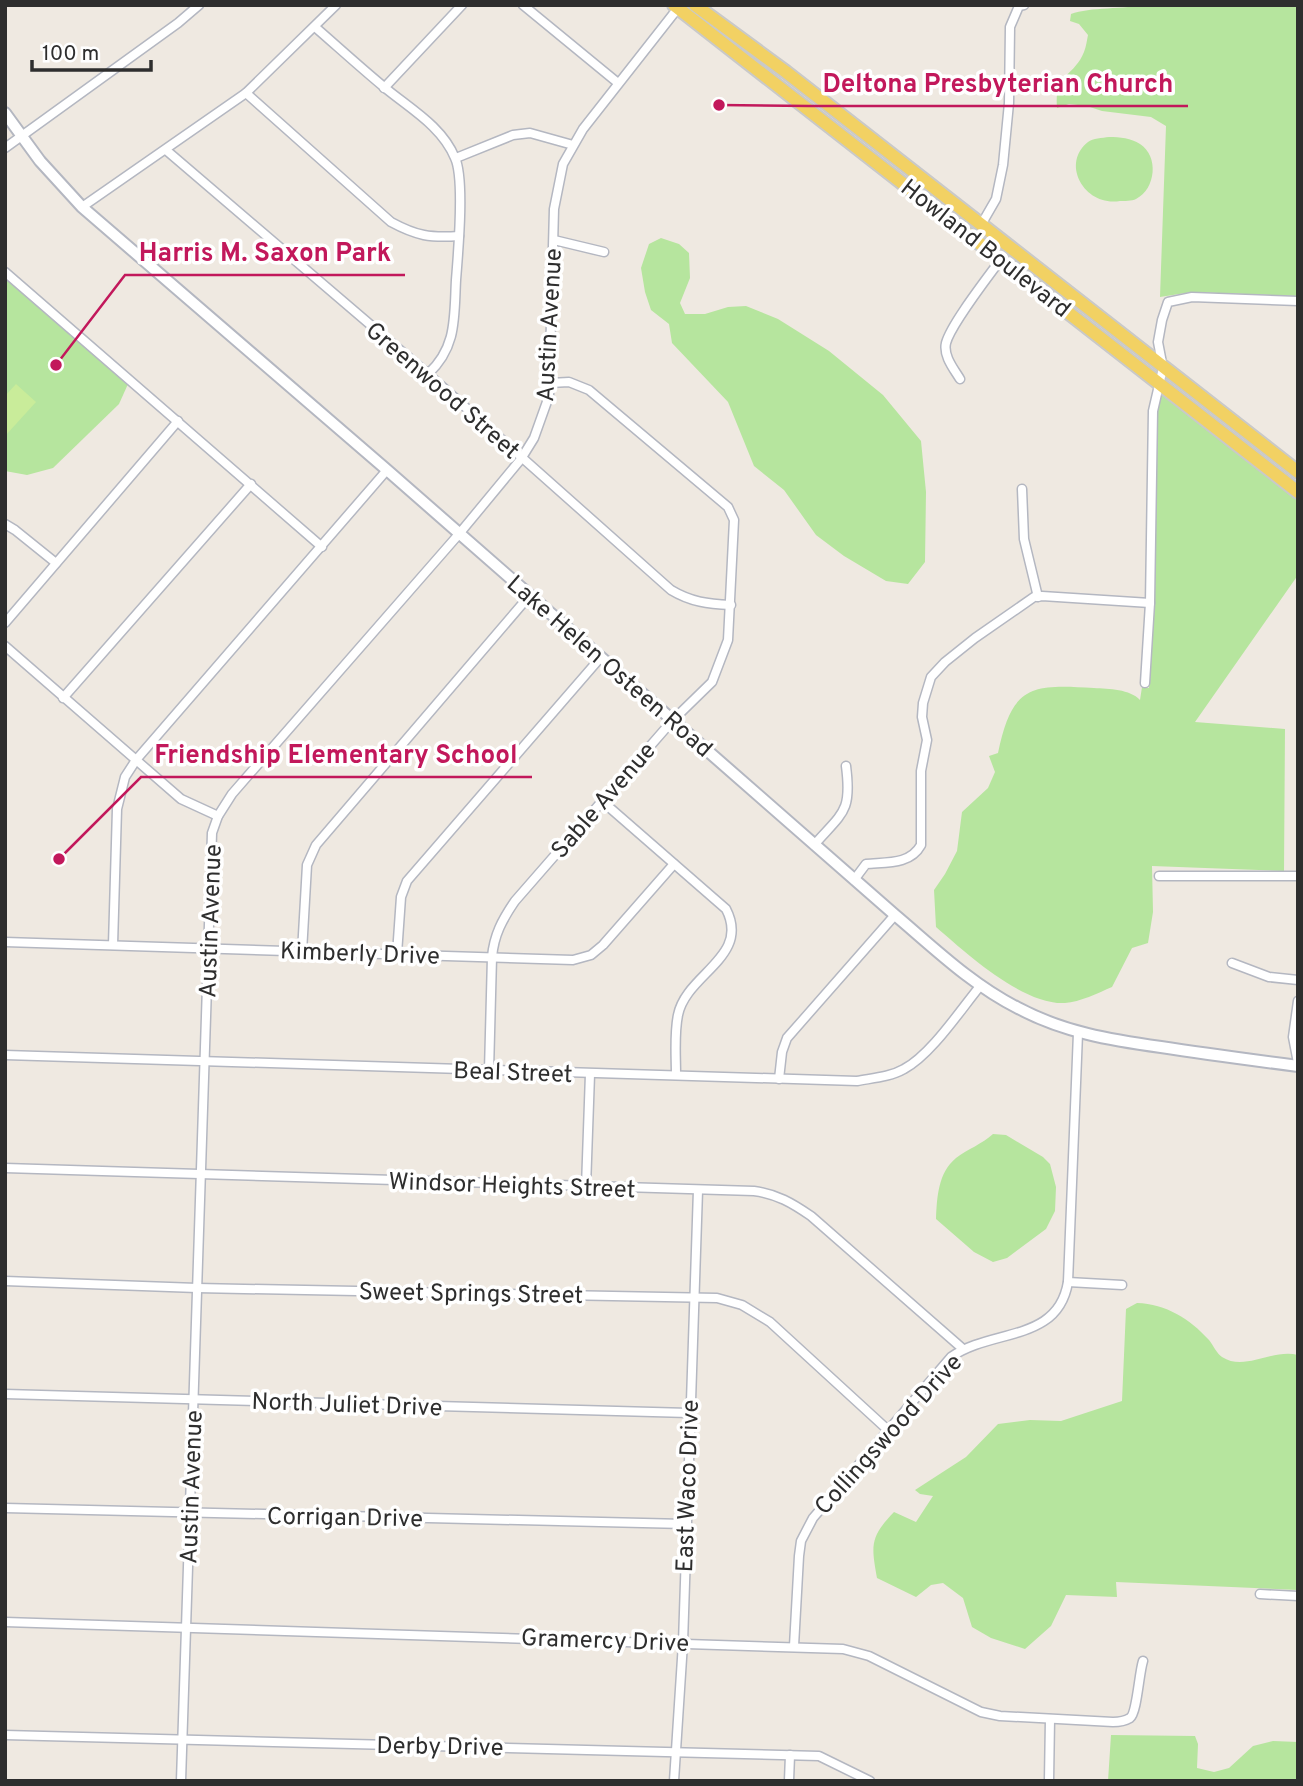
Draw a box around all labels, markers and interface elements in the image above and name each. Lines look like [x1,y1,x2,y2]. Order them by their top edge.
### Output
scale bar [32,28,150,72]
text: 100 m [42,41,99,68]
callout: Deltona Presbyterian Church [809,59,1188,106]
text: Deltona Presbyterian Church [823,69,1173,102]
street label: Howland Boulevard [894,174,1076,325]
callout: Harris M. Saxon Park [125,228,405,275]
text: Harris M. Saxon Park [139,238,391,271]
street label: Austin Avenue [532,248,570,403]
street label: Greenwood Street [358,316,525,467]
street label: Lake Helen Osteen Road [500,570,718,765]
callout: Friendship Elementary School [141,730,532,777]
street label: Sable Avenue [546,737,663,866]
text: Friendship Elementary School [154,740,518,773]
street label: Austin Avenue [194,844,230,998]
street label: Kimberly Drive [279,937,440,973]
street label: Beal Street [453,1057,573,1091]
street label: Windsor Heights Street [388,1168,636,1206]
street label: Sweet Springs Street [358,1278,584,1312]
street label: Collingswood Drive [809,1349,970,1522]
street label: North Juliet Drive [251,1388,443,1424]
street label: East Waco Drive [671,1399,707,1573]
street label: Austin Avenue [175,1410,211,1564]
street label: Corrigan Drive [267,1503,423,1535]
street label: Gramercy Drive [520,1624,690,1660]
street label: Derby Drive [376,1732,504,1764]

